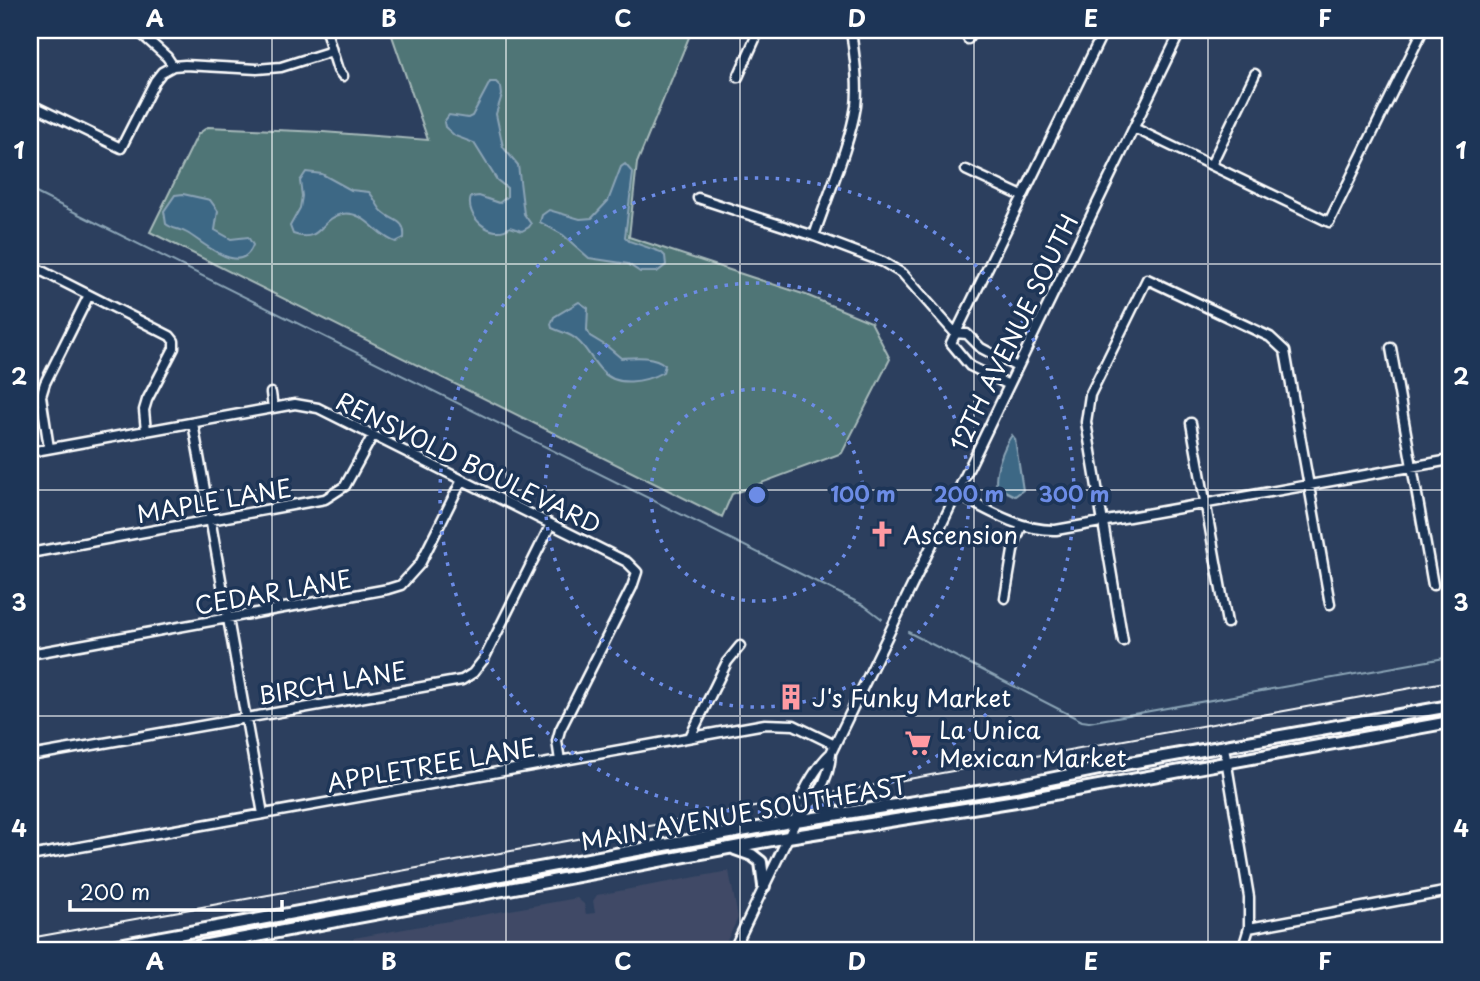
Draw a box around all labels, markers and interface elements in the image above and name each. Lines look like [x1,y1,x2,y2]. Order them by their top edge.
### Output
text: A [146,0,164,35]
text: B [381,0,397,35]
text: C [614,0,632,35]
text: D [848,0,866,35]
text: E [1084,0,1098,35]
text: F [1318,0,1332,35]
text: 1 [14,132,25,167]
text: 1 [1456,132,1467,167]
street label: 12TH AVENUE SOUTH [940,207,1086,457]
text: 2 [11,358,27,393]
text: 2 [1453,358,1469,393]
street label: RENSVOLD BOULEVARD [330,382,608,542]
street label: MAPLE LANE [134,469,294,531]
text: 100 m [830,477,896,509]
text: 200 m [934,477,1004,509]
text: 300 m [1039,477,1109,509]
centre of rings [745,483,769,507]
place label: Ascension [903,516,1018,552]
church icon: Ascension [867,519,897,549]
street label: CEDAR LANE [192,559,354,623]
text: 3 [11,584,27,619]
text: 3 [1453,584,1469,619]
street label: BIRCH LANE [255,651,409,713]
place label: J's Funky Market [812,679,1011,715]
building icon: J's Funky Market [776,682,806,712]
place label: La Unica Mexican Market [939,711,1127,775]
street label: APPLETREE LANE [324,728,538,800]
supermarket icon: La Unica Mexican Market [903,728,933,758]
street label: MAIN AVENUE SOUTHEAST [578,765,911,858]
text: 4 [11,810,27,845]
text: 4 [1453,810,1469,845]
scale bar [70,869,282,913]
text: 200 m [80,875,150,907]
text: A [146,943,164,978]
text: B [381,943,397,978]
text: C [614,943,632,978]
text: D [848,943,866,978]
text: E [1084,943,1098,978]
text: F [1318,943,1332,978]

